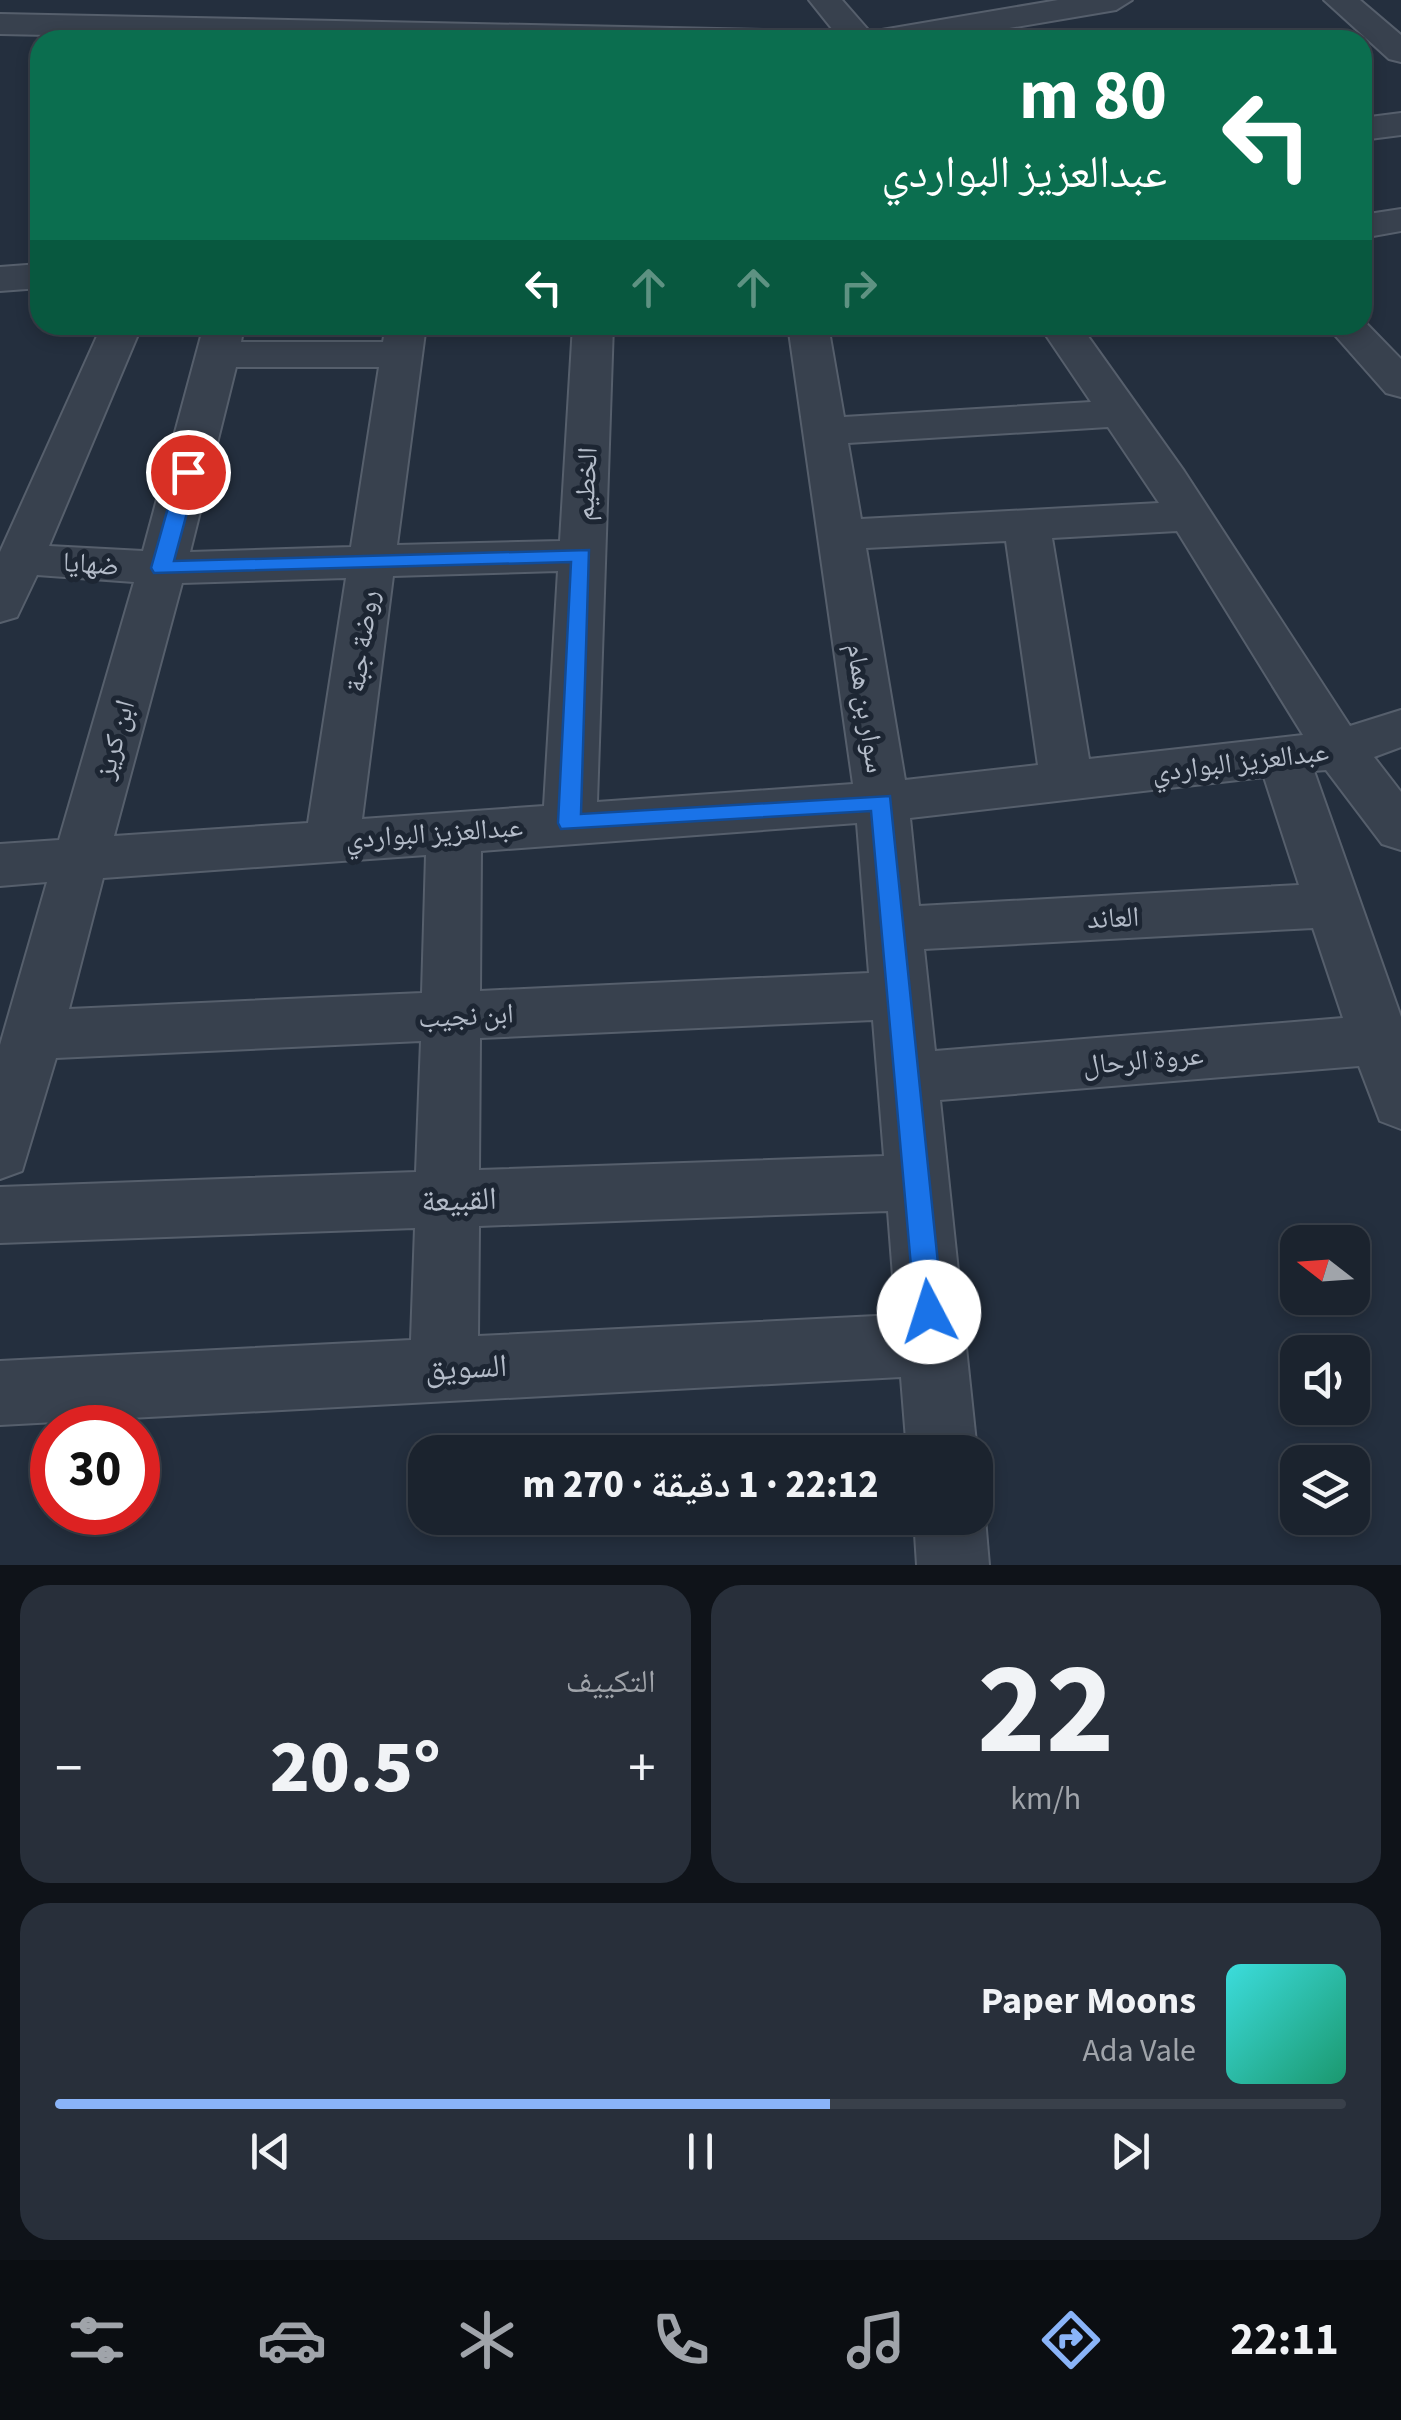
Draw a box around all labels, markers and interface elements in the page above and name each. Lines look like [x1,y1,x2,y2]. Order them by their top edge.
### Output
text: 80 m [1019,46,1167,146]
icon: left [1202,70,1332,200]
text: عبدالعزيز البواردي [881,141,1167,205]
icon: left [516,260,571,315]
icon: ahead [621,260,676,315]
icon: ahead [726,260,781,315]
icon: right [831,260,886,315]
pin [146,430,231,515]
icon: arrive [161,445,216,500]
street label: الخطيم [564,446,608,522]
street label: ضهايا [61,542,120,586]
street label: روضة جبة [335,587,389,695]
street label: سوار بن همام [836,640,896,776]
street label: ابن كريز [84,695,145,784]
street label: عبدالعزيز البواردي [1149,731,1331,795]
street label: عبدالعزيز البواردي [344,807,524,861]
street label: العاند [1086,897,1140,939]
street label: ابن نجيب [417,994,515,1038]
street label: عروة الرحال [1081,1035,1205,1085]
street label: القبيعة [421,1176,498,1224]
north arrow [1280,1225,1370,1315]
map controls [1280,1225,1370,1535]
position arrow [877,1260,981,1364]
button: sound [1280,1335,1370,1425]
street label: السويق [424,1343,508,1393]
speed limit sign: 30 [30,1405,160,1535]
button: layers [1280,1445,1370,1535]
text: 22:12 · 1 دقيقة · 270 m [523,1458,878,1512]
text: 22 [977,1618,1114,1803]
text: التكييف [566,1659,656,1705]
text: 20.5° [270,1714,441,1821]
text: − [55,1730,82,1808]
text: + [628,1730,655,1808]
text: km/h [1010,1776,1081,1822]
text: Paper Moons [981,1974,1196,2028]
text: Ada Vale [1082,2028,1196,2074]
icon: previous [243,2124,298,2179]
icon: pause [673,2124,728,2179]
icon: next [1103,2124,1158,2179]
icon: filters [62,2305,132,2375]
icon: car [257,2305,327,2375]
icon: climate [452,2305,522,2375]
icon: phone [646,2305,716,2375]
icon: music [841,2305,911,2375]
icon: directions [1036,2305,1106,2375]
text: 22:11 [1230,2308,1339,2372]

